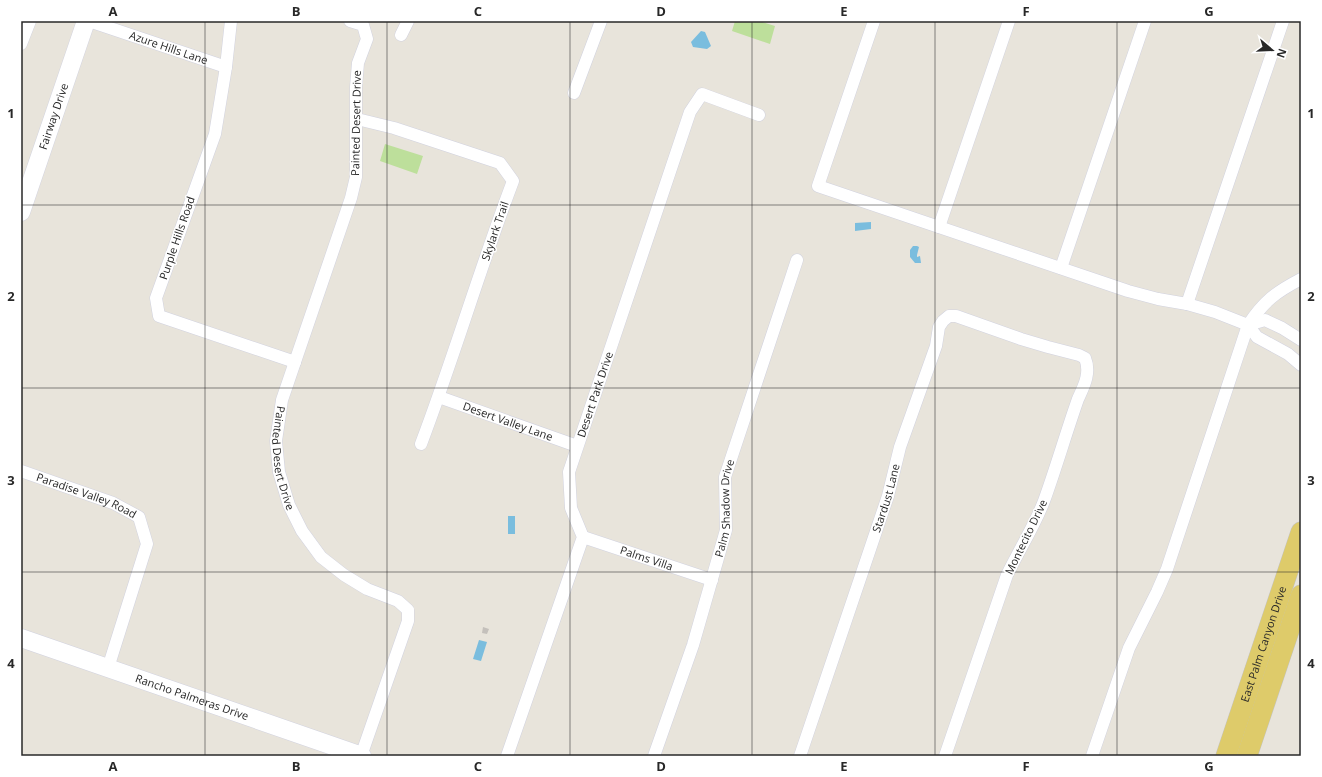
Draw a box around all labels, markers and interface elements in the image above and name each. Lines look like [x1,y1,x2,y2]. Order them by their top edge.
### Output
text: A [109,2,118,20]
text: B [292,2,301,20]
text: C [474,2,482,20]
text: D [656,2,666,20]
text: E [840,2,848,20]
text: F [1022,2,1030,20]
text: G [1204,2,1214,20]
street label: Azure Hills Lane [128,27,210,67]
north arrow [1252,30,1292,70]
text: N [1273,47,1290,60]
street label: Painted Desert Drive [347,70,364,176]
street label: Fairway Drive [35,81,71,151]
text: 1 [7,104,15,122]
text: 1 [1307,104,1315,122]
street label: Purple Hills Road [155,194,198,282]
street label: Skylark Trail [477,199,512,262]
text: 2 [7,287,15,305]
text: 2 [1307,287,1315,305]
street label: Desert Park Drive [573,349,616,439]
street label: Desert Valley Lane [461,398,555,444]
street label: Painted Desert Drive [269,405,298,513]
street label: Palm Shadow Drive [711,457,737,559]
street label: Stardust Lane [868,462,903,534]
street label: Paradise Valley Road [35,469,139,521]
text: 3 [7,471,15,489]
text: 3 [1307,471,1315,489]
street label: Montecito Drive [1001,497,1050,577]
street label: Palms Villa [618,542,675,574]
street label: East Palm Canyon Drive [1237,584,1289,704]
text: 4 [7,654,15,672]
text: 4 [1307,654,1315,672]
street label: Rancho Palmeras Drive [134,670,251,723]
text: A [109,757,118,775]
text: B [292,757,301,775]
text: C [474,757,482,775]
text: D [656,757,666,775]
text: E [840,757,848,775]
text: F [1022,757,1030,775]
text: G [1204,757,1214,775]

